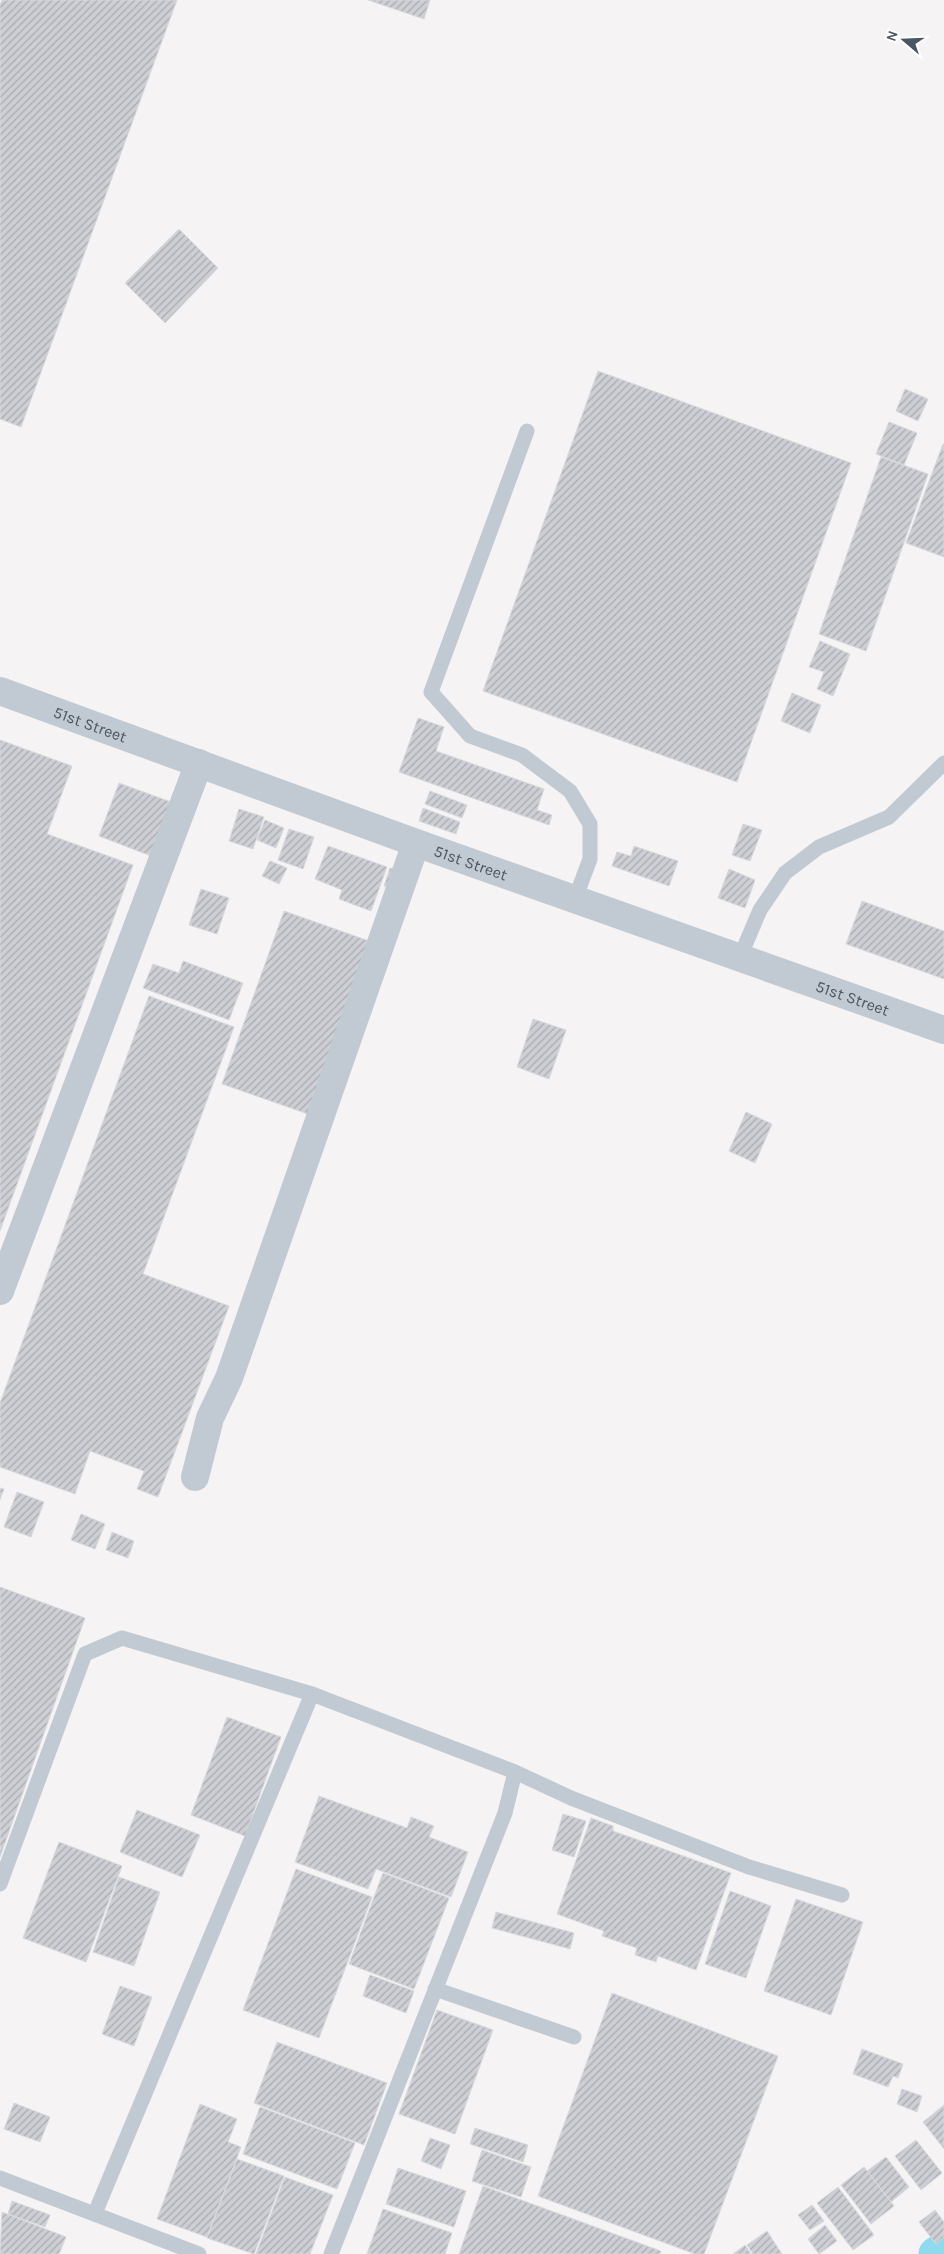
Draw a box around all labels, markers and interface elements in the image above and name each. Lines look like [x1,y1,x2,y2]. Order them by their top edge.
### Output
north arrow [879,15,929,65]
text: N [883,28,902,43]
street label: 51st Street [51,702,129,746]
street label: 51st Street [431,841,510,885]
street label: 51st Street [813,976,892,1020]

